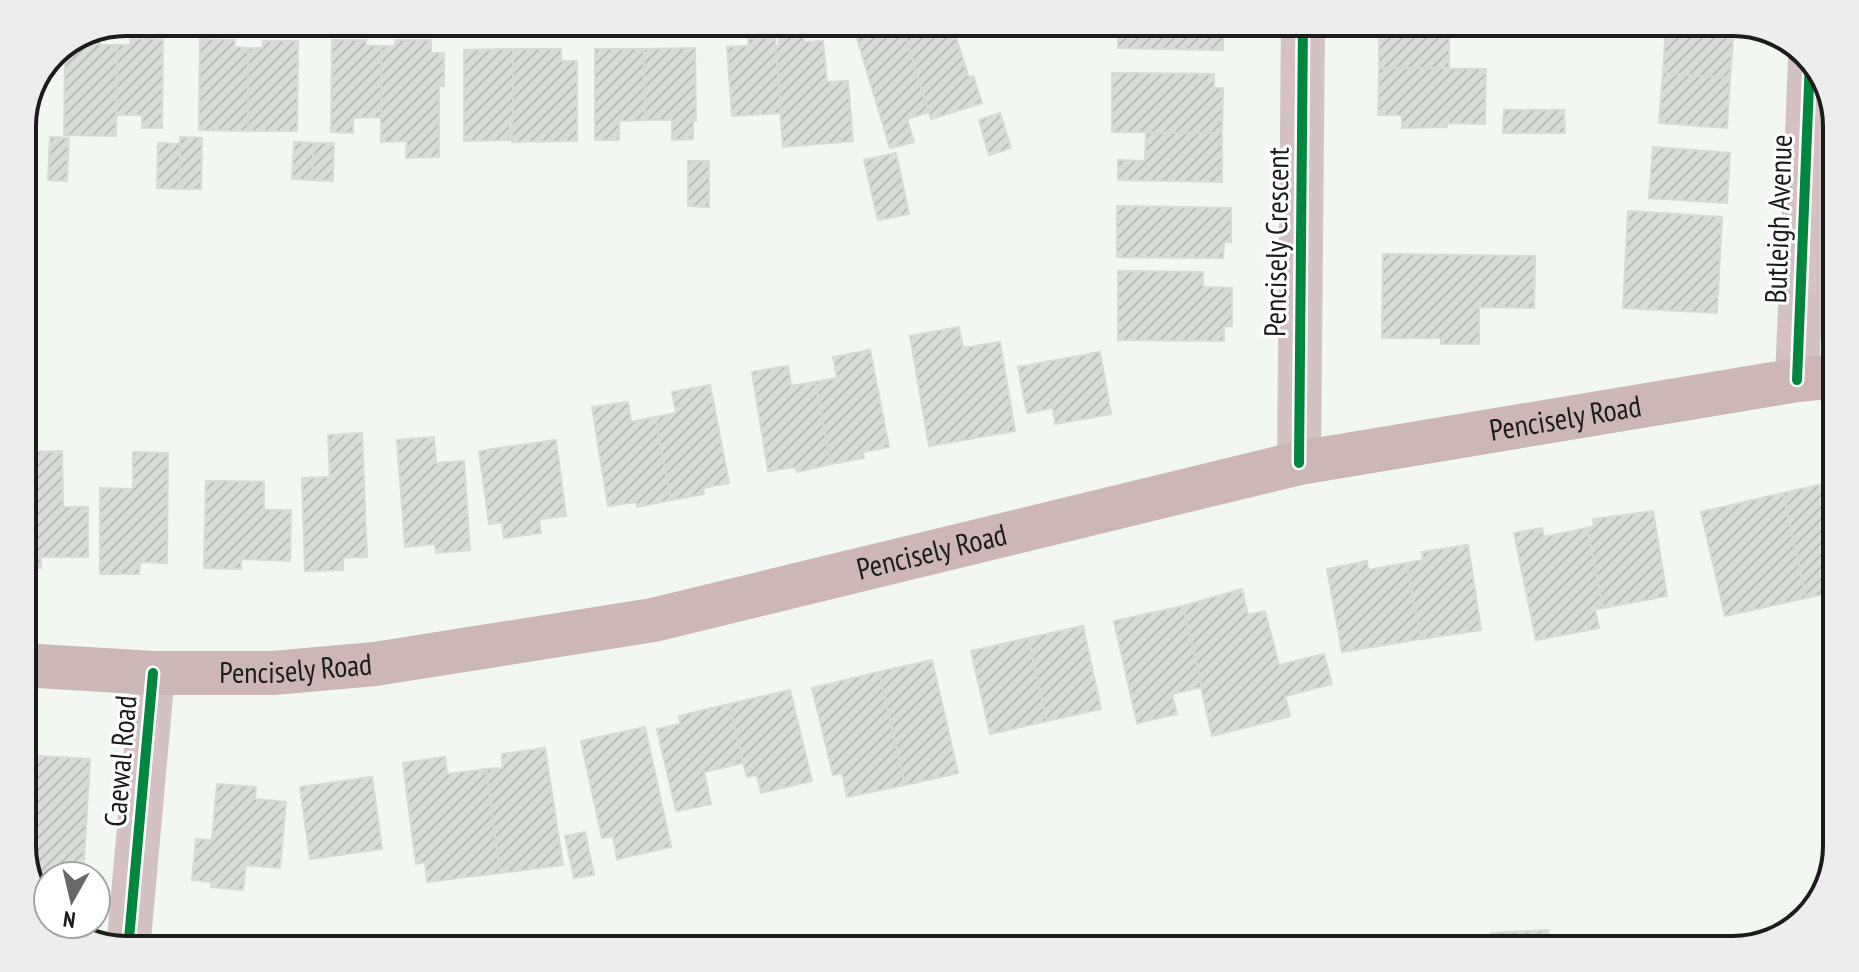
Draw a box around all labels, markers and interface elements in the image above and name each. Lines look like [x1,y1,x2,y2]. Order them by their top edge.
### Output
street label: Butleigh Avenue [1755,134,1800,304]
street label: Pencisely Crescent [1254,146,1297,337]
street label: Pencisely Road [1487,385,1644,449]
street label: Pencisely Road [853,514,1010,588]
street label: Pencisely Road [219,643,373,691]
street label: Caewal Road [94,694,145,828]
north arrow [32,860,112,940]
text: N [61,905,77,934]

